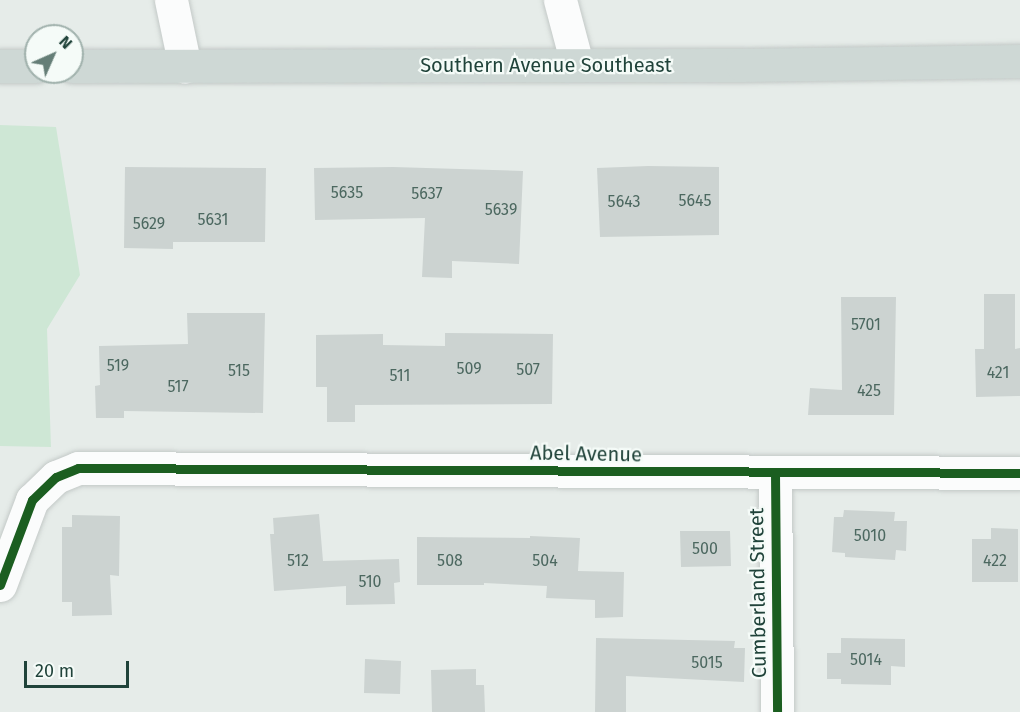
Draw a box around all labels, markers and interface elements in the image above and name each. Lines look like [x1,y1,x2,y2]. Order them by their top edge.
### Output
north arrow [24,24,84,84]
text: N [55,32,76,53]
street label: Southern Avenue Southeast [420,53,672,77]
house number: 5635 [331,183,363,203]
house number: 5637 [411,184,443,204]
house number: 5645 [679,191,711,211]
house number: 5643 [608,192,640,212]
house number: 5639 [485,200,517,220]
house number: 5631 [198,210,228,230]
house number: 5629 [133,214,165,234]
house number: 5701 [851,315,881,335]
house number: 519 [107,356,129,376]
house number: 509 [456,359,482,379]
house number: 507 [516,360,540,380]
house number: 515 [228,361,250,381]
house number: 421 [987,363,1009,383]
house number: 511 [390,366,410,386]
house number: 517 [167,377,189,397]
house number: 425 [857,381,881,401]
street label: Abel Avenue [530,441,642,467]
street label: Cumberland Street [745,508,771,678]
house number: 5010 [854,526,886,546]
house number: 500 [692,539,718,559]
house number: 512 [287,551,309,571]
house number: 508 [437,551,463,571]
house number: 504 [532,551,558,571]
house number: 422 [983,551,1007,571]
house number: 510 [358,572,382,592]
scale bar [27,649,132,687]
house number: 5014 [850,650,882,670]
house number: 5015 [691,653,723,673]
text: 20 m [35,660,74,682]

